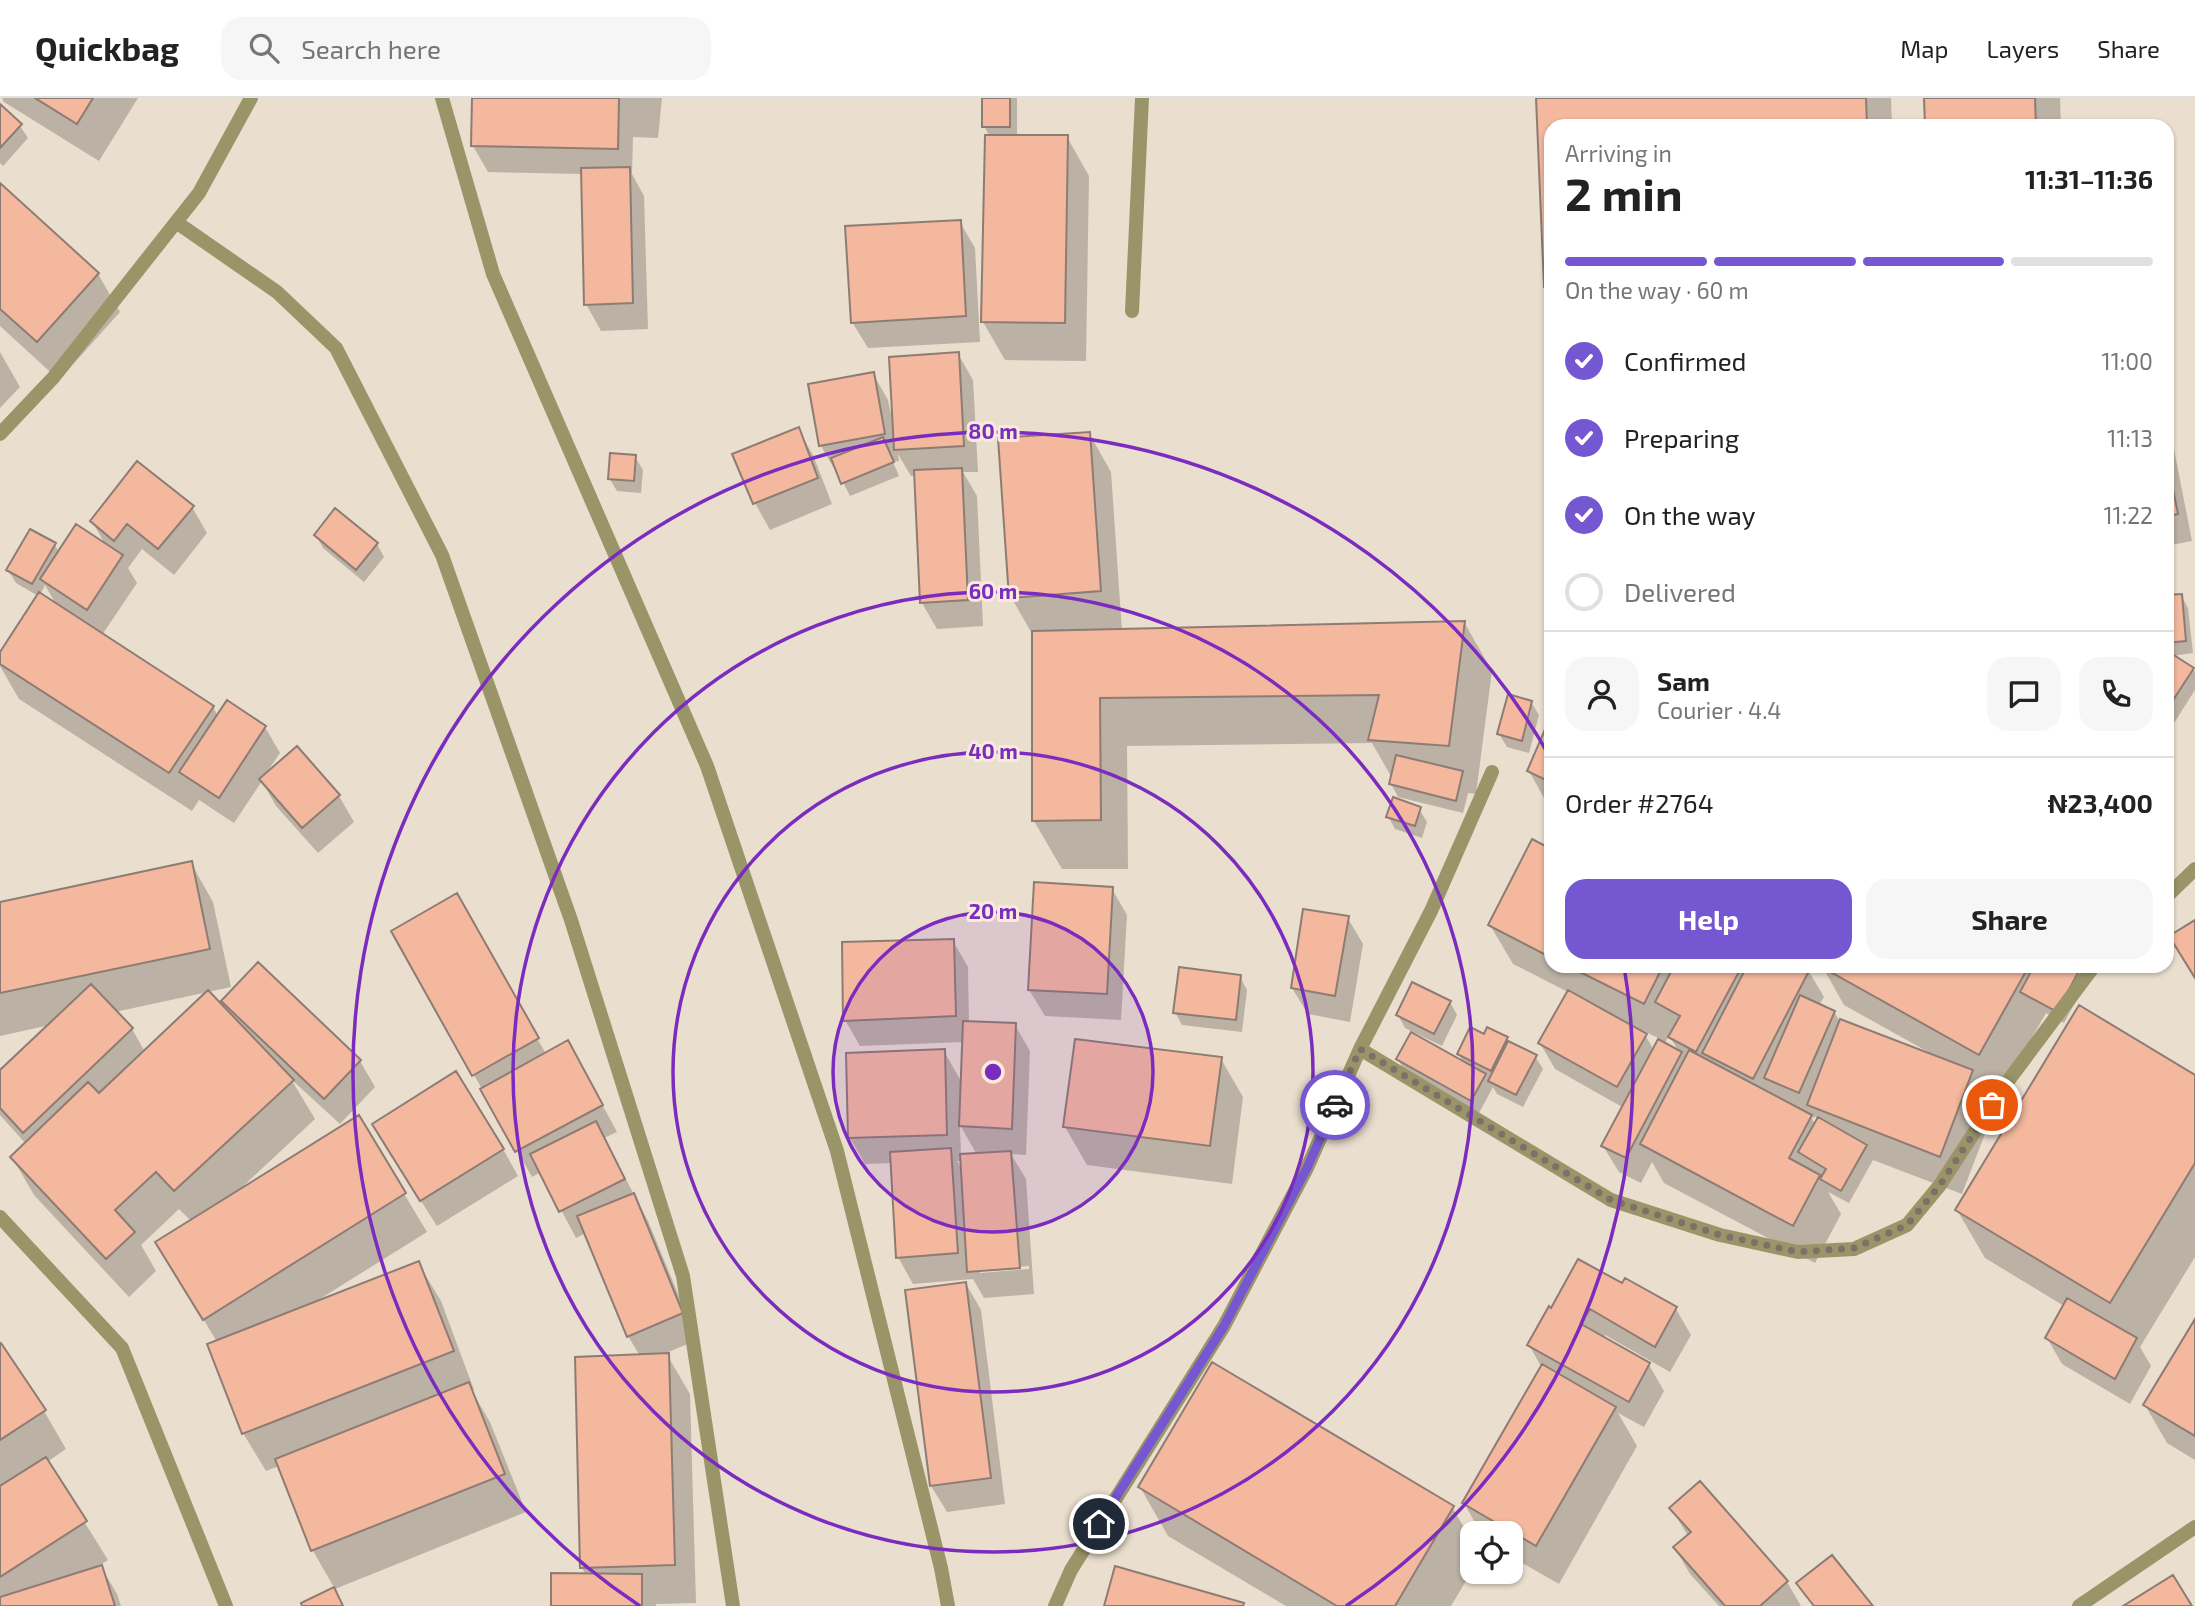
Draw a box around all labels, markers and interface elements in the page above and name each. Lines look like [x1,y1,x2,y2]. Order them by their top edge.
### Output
search box [221,17,711,80]
text: Quickbag [35,28,179,68]
icon: search [245,29,283,67]
text: Search here [301,33,441,64]
text: Map [1900,34,1948,63]
text: Layers [1986,34,2059,63]
text: Share [2097,34,2160,63]
text: Arriving in [1565,139,1672,167]
text: 11:31–11:36 [2025,163,2153,194]
text: 2 min [1565,165,1683,220]
text: On the way · 60 m [1565,276,1749,304]
icon: check [1565,342,1603,380]
text: Confirmed [1624,345,1747,376]
text: 11:00 [2102,347,2153,375]
text: 80 m [968,418,1018,443]
icon: check [1565,419,1603,457]
text: Preparing [1624,422,1739,453]
text: 11:13 [2107,424,2153,452]
icon: check [1565,496,1603,534]
text: On the way [1624,499,1755,530]
text: 11:22 [2103,501,2153,529]
text: Delivered [1624,576,1736,607]
text: 60 m [969,578,1017,603]
button: person [1565,657,1639,731]
button: chat [1987,657,2061,731]
button: phone [2079,657,2153,731]
text: Sam [1657,665,1710,696]
text: Courier · 4.4 [1657,696,1781,724]
text: 40 m [968,738,1018,763]
text: Order #2764 [1565,787,1714,818]
text: ₦23,400 [2048,787,2153,818]
button: Help [1565,879,1852,959]
button: Share [1866,879,2153,959]
text: 20 m [969,898,1017,923]
centre of rings [981,1060,1005,1084]
courier [1300,1070,1370,1140]
pin [1962,1075,2022,1135]
icon: car [1316,1086,1354,1124]
icon: bag [1973,1086,2011,1124]
pin [1069,1494,1129,1554]
icon: home [1080,1505,1118,1543]
map controls [1460,1521,1523,1584]
button: locate [1460,1521,1523,1584]

